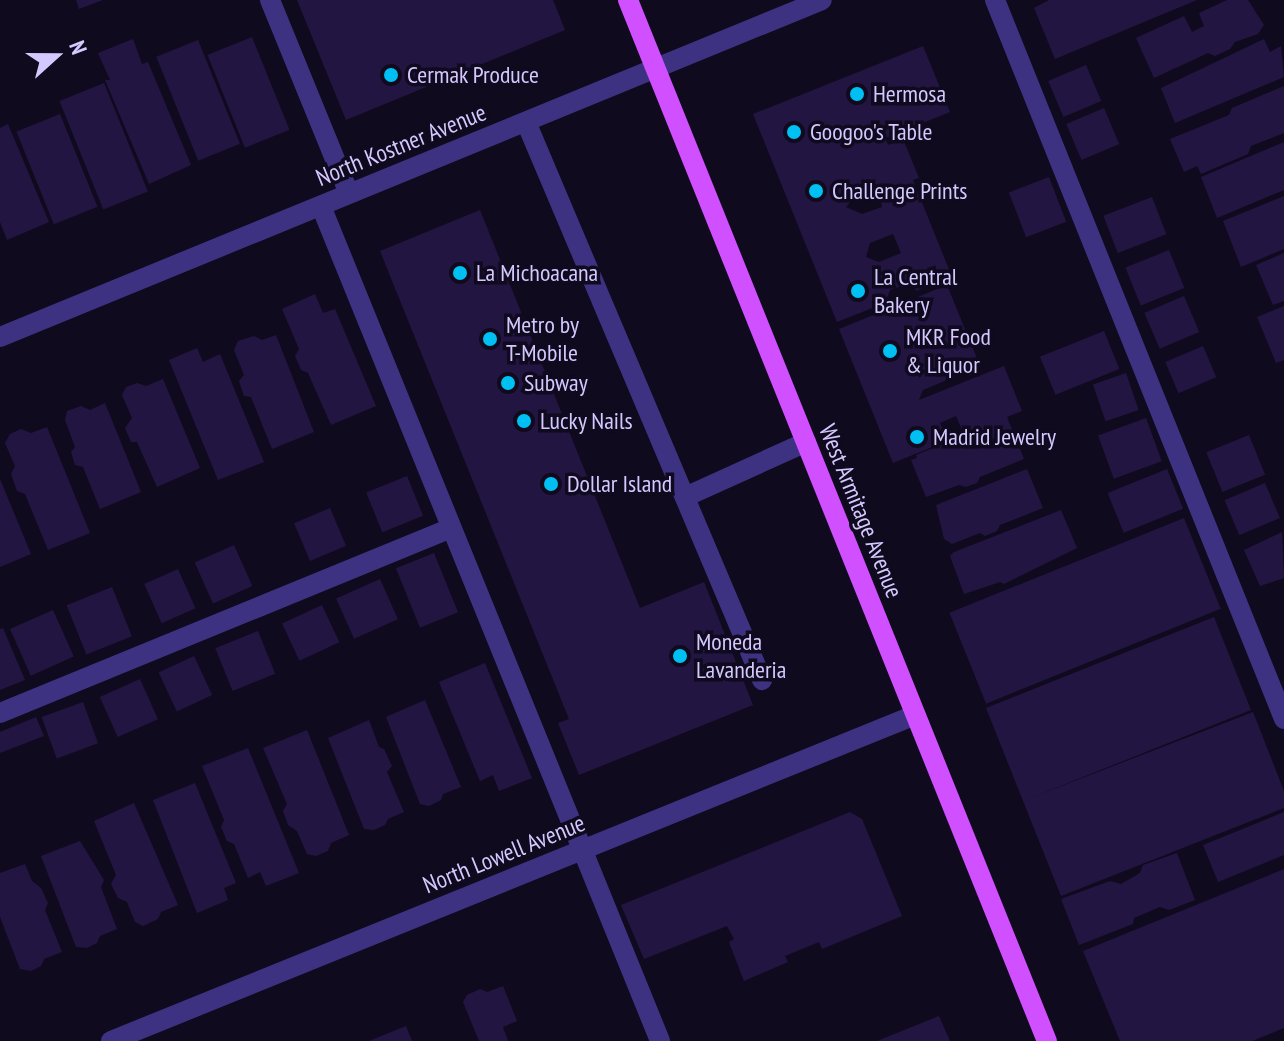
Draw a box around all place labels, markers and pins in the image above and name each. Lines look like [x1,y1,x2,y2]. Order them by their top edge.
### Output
place label: Cermak Produce [407,61,539,89]
marker: Cermak Produce [382,66,400,84]
place label: Hermosa [873,80,946,108]
marker: Hermosa [848,85,866,103]
place label: Googoo's Table [810,118,933,146]
marker: Googoo's Table [785,123,803,141]
place label: Challenge Prints [832,177,967,205]
marker: Challenge Prints [807,182,825,200]
place label: La Michoacana [476,259,598,287]
place label: La Central Bakery [874,263,957,319]
marker: La Michoacana [451,264,469,282]
marker: La Central Bakery [849,282,867,300]
place label: Metro by T-Mobile [506,311,579,367]
place label: MKR Food & Liquor [906,323,991,379]
marker: Metro by T-Mobile [481,330,499,348]
marker: MKR Food & Liquor [881,342,899,360]
place label: Subway [524,369,588,397]
marker: Subway [499,374,517,392]
place label: Lucky Nails [540,407,633,435]
marker: Lucky Nails [515,412,533,430]
place label: Madrid Jewelry [933,423,1056,451]
marker: Madrid Jewelry [908,428,926,446]
place label: Dollar Island [567,470,672,498]
marker: Dollar Island [542,475,560,493]
place label: Moneda Lavanderia [696,628,786,684]
marker: Moneda Lavanderia [671,647,689,665]

